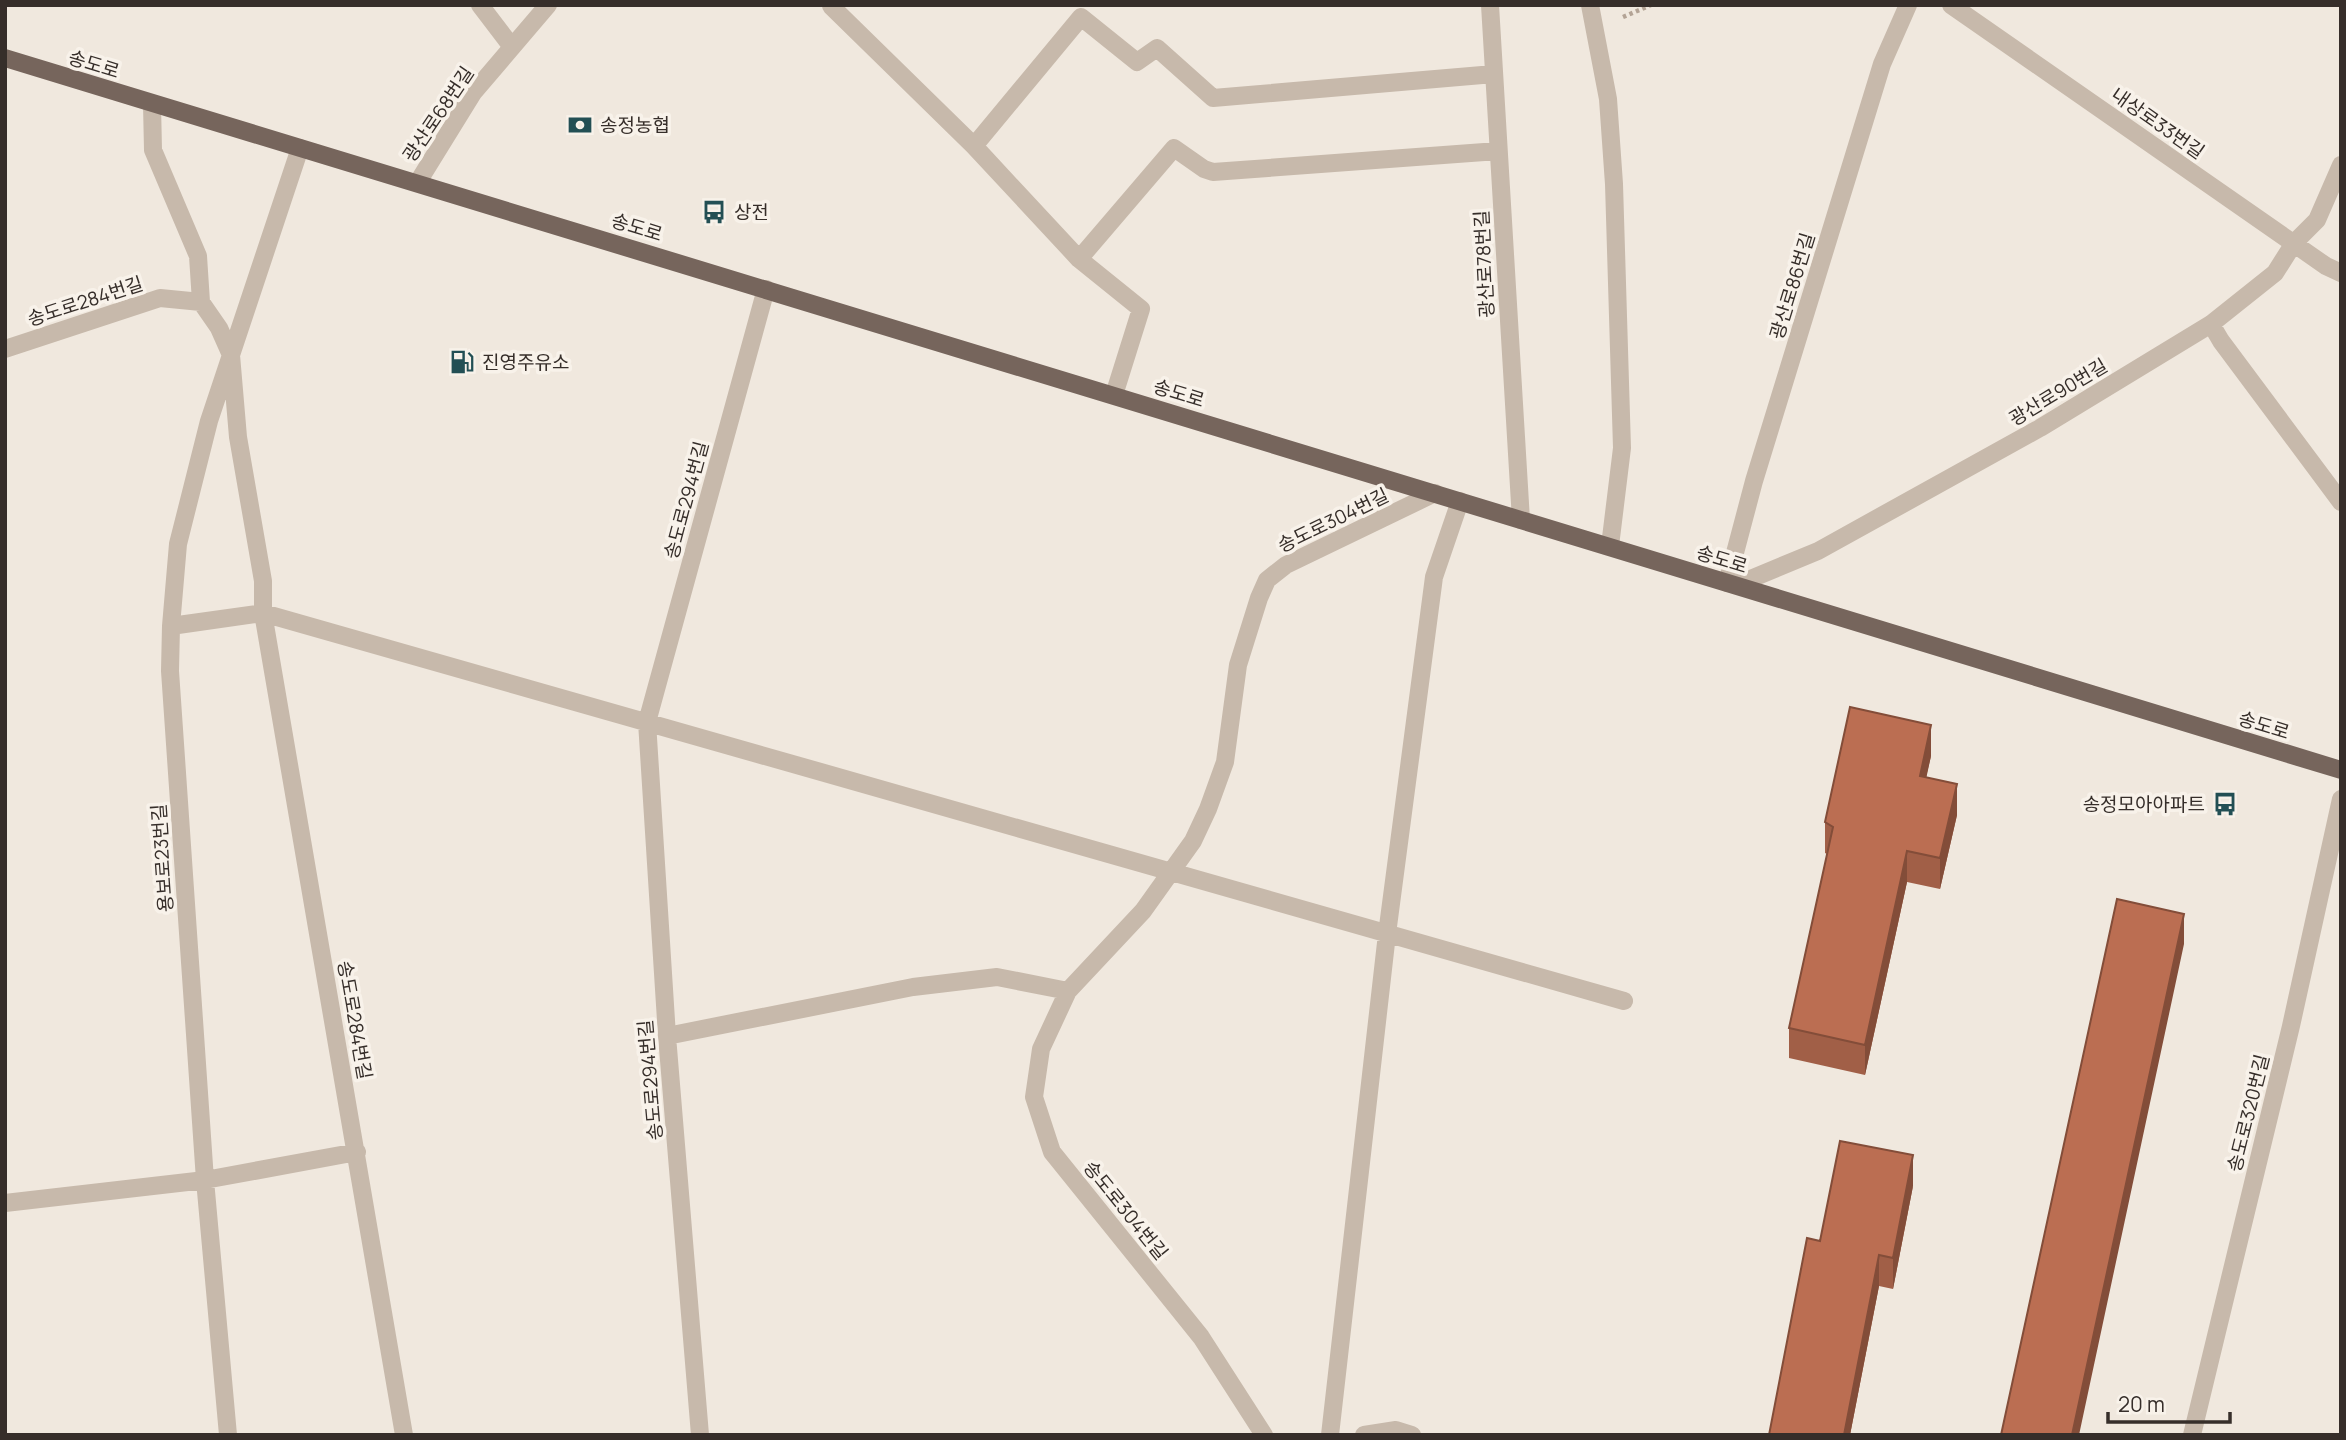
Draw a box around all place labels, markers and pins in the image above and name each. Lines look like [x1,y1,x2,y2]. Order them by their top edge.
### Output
bank icon: 송정농협 [566,111,594,139]
place label: 송정농협 [600,112,670,138]
bus stop icon: 상전 [700,198,728,226]
place label: 상전 [734,199,769,225]
fuel station icon: 진영주유소 [448,348,476,376]
place label: 진영주유소 [482,349,569,375]
bus stop icon: 송정모아아파트 [2211,790,2239,818]
place label: 송정모아아파트 [2083,791,2205,817]

